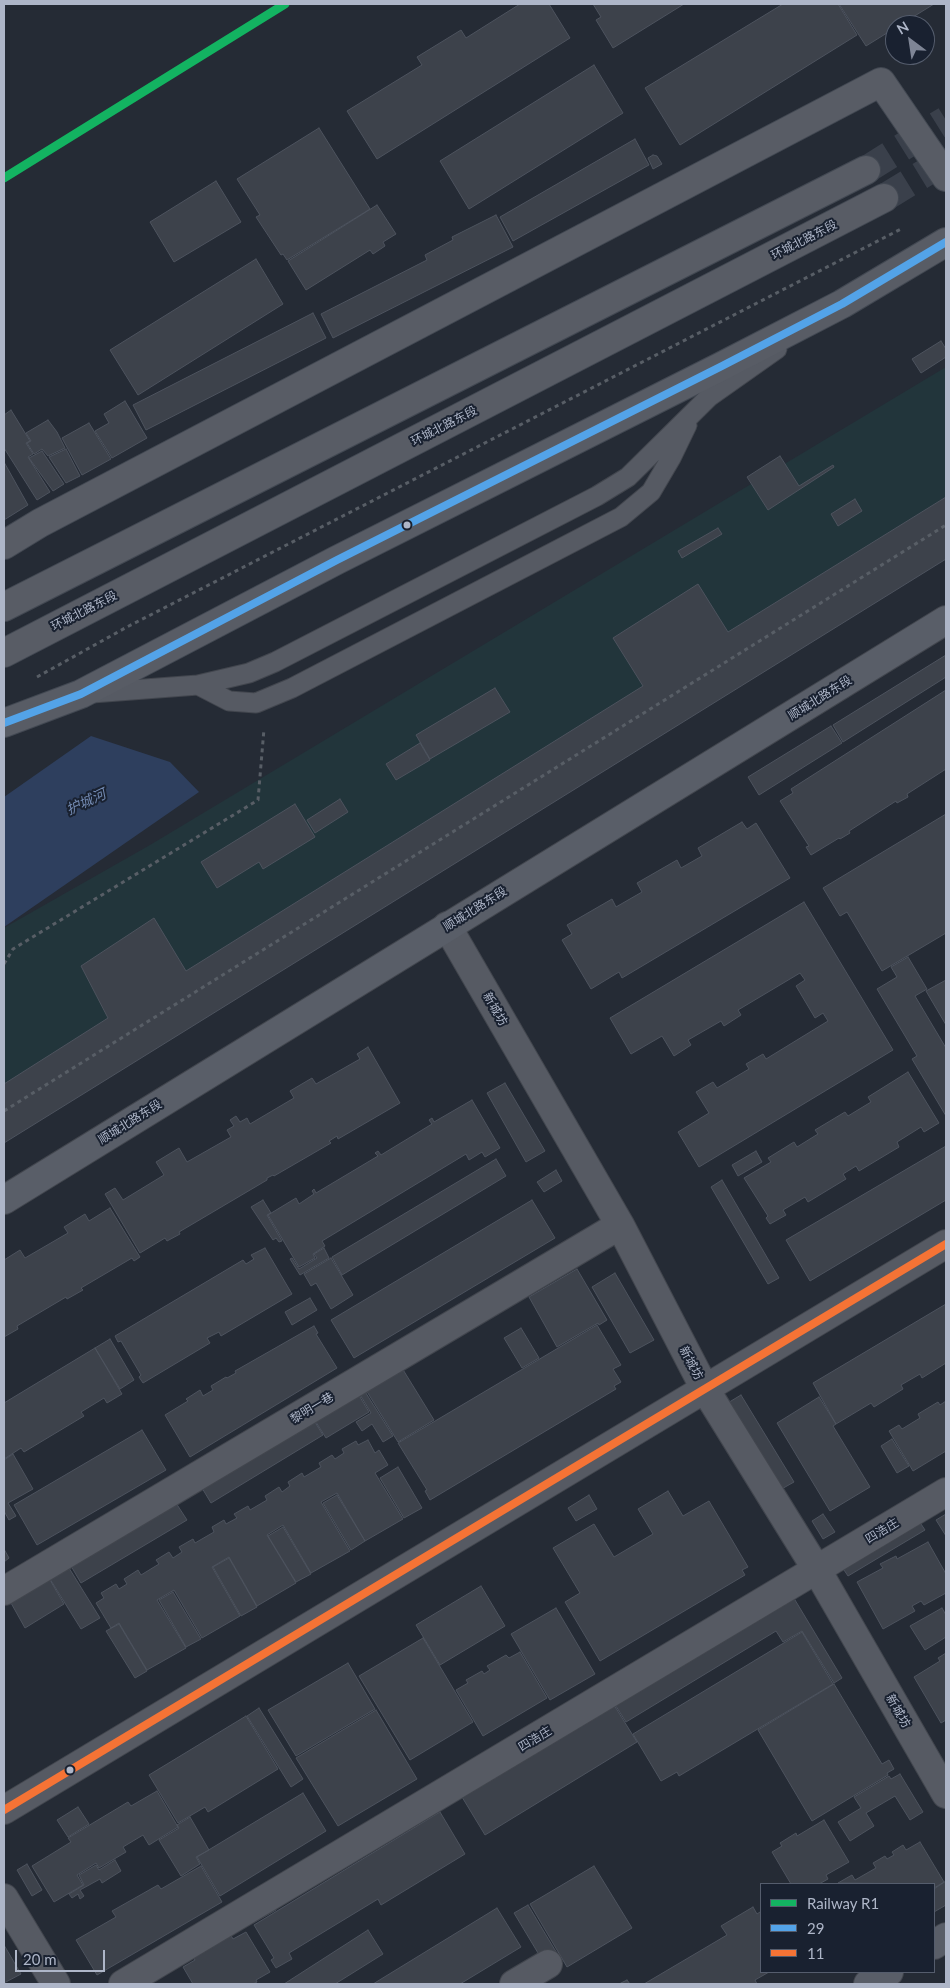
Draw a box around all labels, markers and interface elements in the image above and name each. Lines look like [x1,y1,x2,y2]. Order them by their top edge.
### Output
north arrow [885,15,935,65]
text: N [894,18,912,38]
street label: 环城北路东段 [769,217,839,263]
street label: 环城北路东段 [409,403,479,449]
unlabelled marker [402,520,412,530]
street label: 环城北路东段 [49,588,119,634]
street label: 顺城北路东段 [786,673,854,723]
water label: 护城河 [63,786,109,818]
street label: 顺城北路东段 [441,884,509,934]
street label: 新城坊 [480,990,510,1028]
street label: 顺城北路东段 [96,1097,164,1147]
street label: 新城坊 [676,1344,706,1382]
street label: 黎明一巷 [288,1389,336,1427]
street label: 四浩庄 [863,1516,901,1546]
street label: 新城坊 [883,1692,913,1730]
street label: 四浩庄 [516,1724,554,1754]
unlabelled marker [65,1765,75,1775]
legend [760,1883,935,1973]
text: Railway R1 [807,1894,879,1912]
text: 29 [807,1919,824,1937]
scale bar [18,1940,108,1972]
text: 11 [807,1944,824,1962]
text: 20 m [23,1950,57,1968]

